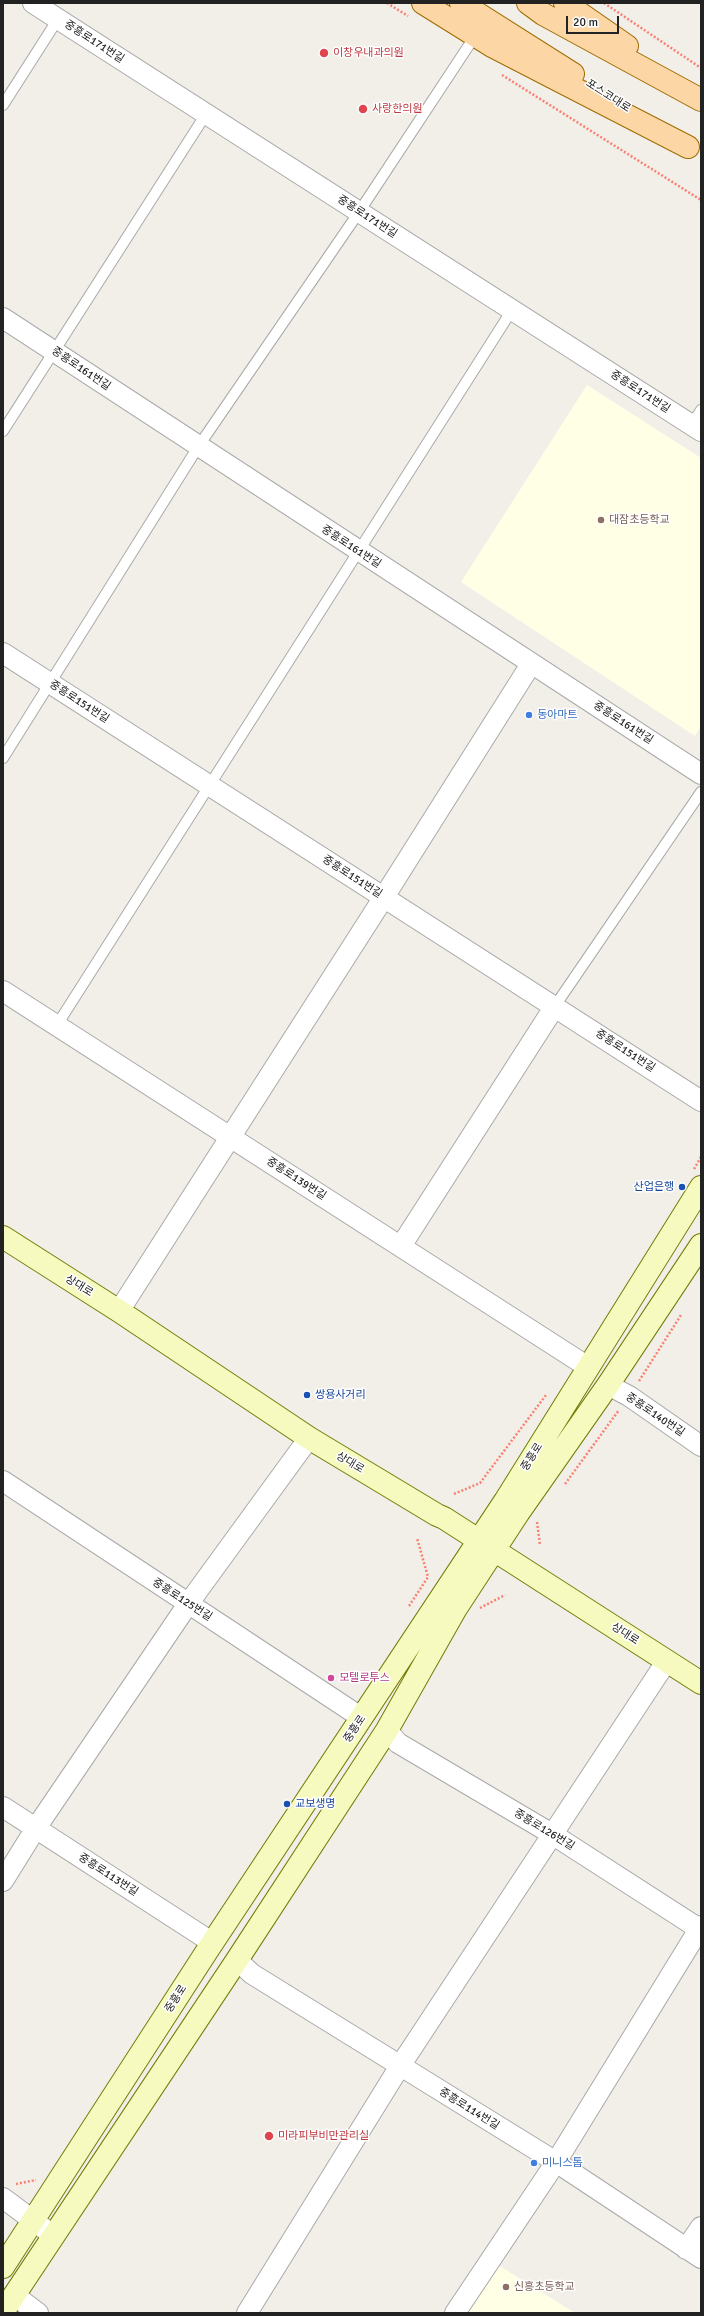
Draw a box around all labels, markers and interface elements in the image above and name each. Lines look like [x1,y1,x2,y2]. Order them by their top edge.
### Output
scale bar [568,8,621,34]
text: 20 m [573,15,598,30]
street label: 중흥로171번길 [62,18,126,66]
place label: 이창우내과의원 [333,46,404,60]
marker: 이창우내과의원 [318,47,330,59]
street label: 포스코대로 [583,77,633,115]
place label: 사랑한의원 [372,102,423,116]
marker: 사랑한의원 [357,103,369,115]
street label: 중흥로171번길 [335,193,399,241]
street label: 중흥로161번길 [49,344,113,394]
street label: 중흥로171번길 [608,368,672,416]
place label: 대잠초등학교 [609,513,670,527]
marker: 대잠초등학교 [596,515,606,525]
street label: 중흥로161번길 [319,523,383,571]
street label: 중흥로151번길 [47,678,111,726]
street label: 중흥로161번길 [591,699,655,747]
place label: 동아마트 [537,708,577,722]
marker: 동아마트 [524,710,534,720]
street label: 중흥로151번길 [320,853,384,901]
street label: 중흥로151번길 [593,1027,657,1075]
street label: 중흥로139번길 [264,1155,328,1203]
place label: 산업은행 [634,1180,674,1194]
marker: 산업은행 [677,1182,687,1192]
street label: 상대로 [63,1272,95,1300]
place label: 쌍용사거리 [315,1388,366,1402]
marker: 쌍용사거리 [302,1390,312,1400]
street label: 중흥로140번길 [623,1390,687,1440]
street label: 중흥로 [518,1441,546,1473]
street label: 상대로 [334,1450,366,1476]
street label: 중흥로125번길 [150,1576,214,1624]
street label: 상대로 [609,1620,641,1648]
place label: 모텔로투스 [339,1671,390,1685]
marker: 모텔로투스 [326,1673,336,1683]
street label: 중흥로 [341,1713,369,1745]
place label: 교보생명 [295,1797,335,1811]
marker: 교보생명 [282,1799,292,1809]
street label: 중흥로126번길 [511,1807,577,1853]
street label: 중흥로113번길 [76,1851,140,1899]
street label: 중흥로 [162,1983,190,2015]
street label: 중흥로114번길 [436,2085,502,2133]
place label: 미라피부비만관리실 [278,2129,369,2143]
marker: 미라피부비만관리실 [263,2130,275,2142]
place label: 미니스톱 [542,2156,582,2170]
marker: 미니스톱 [529,2158,539,2168]
place label: 신흥초등학교 [514,2280,575,2294]
marker: 신흥초등학교 [501,2282,511,2292]

